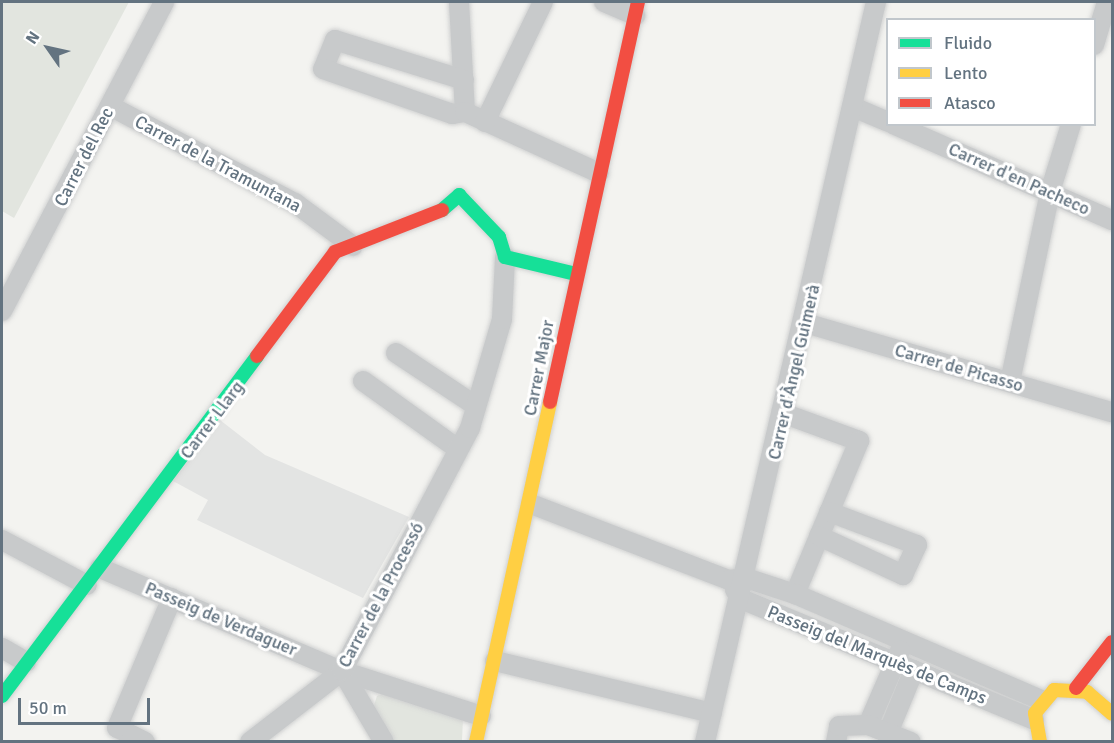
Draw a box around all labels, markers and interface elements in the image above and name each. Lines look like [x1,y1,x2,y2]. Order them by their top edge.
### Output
north arrow [18,18,78,78]
legend [886,18,1096,126]
text: N [22,28,44,48]
text: Fluido [944,32,992,54]
text: Lento [944,62,987,84]
text: Atasco [944,92,996,114]
street label: Carrer del Rec [50,104,118,210]
street label: Carrer de la Tramuntana [131,111,305,217]
street label: Carrer d'en Pacheco [945,138,1093,220]
street label: Carrer d'Àngel Guimerà [763,282,825,462]
street label: Carrer Major [519,318,559,418]
street label: Carrer de Picasso [892,339,1026,397]
street label: Carrer Llarg [176,377,248,463]
street label: Carrer de la Processó [334,519,428,671]
street label: Passeig de Verdaguer [142,577,300,661]
street label: Passeig del Marquès de Camps [764,601,990,709]
scale bar [21,686,153,724]
text: 50 m [29,697,67,719]

